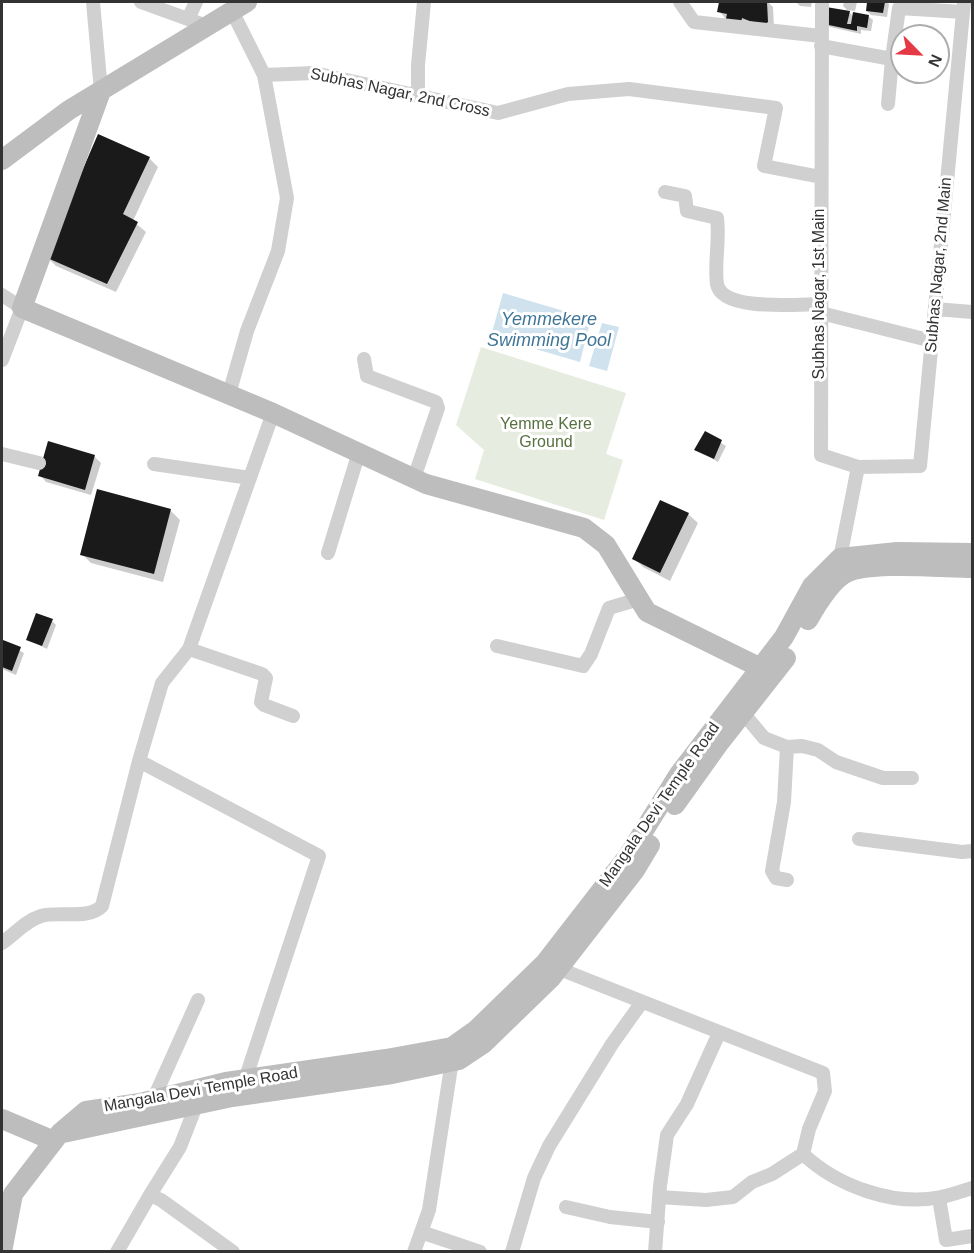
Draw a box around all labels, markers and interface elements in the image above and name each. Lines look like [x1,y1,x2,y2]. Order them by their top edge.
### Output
north arrow [890,24,950,84]
text: N [925,52,945,69]
street label: Subhas Nagar, 2nd Cross [308,65,492,121]
street label: Subhas Nagar, 2nd Main [922,176,956,354]
street label: Subhas Nagar, 1st Main [810,209,830,379]
water label: Yemmekere Swimming Pool [487,309,611,352]
park label: Yemme Kere Ground [500,415,592,453]
street label: Mangala Devi Temple Road [596,719,724,891]
street label: Mangala Devi Temple Road [103,1063,299,1117]

